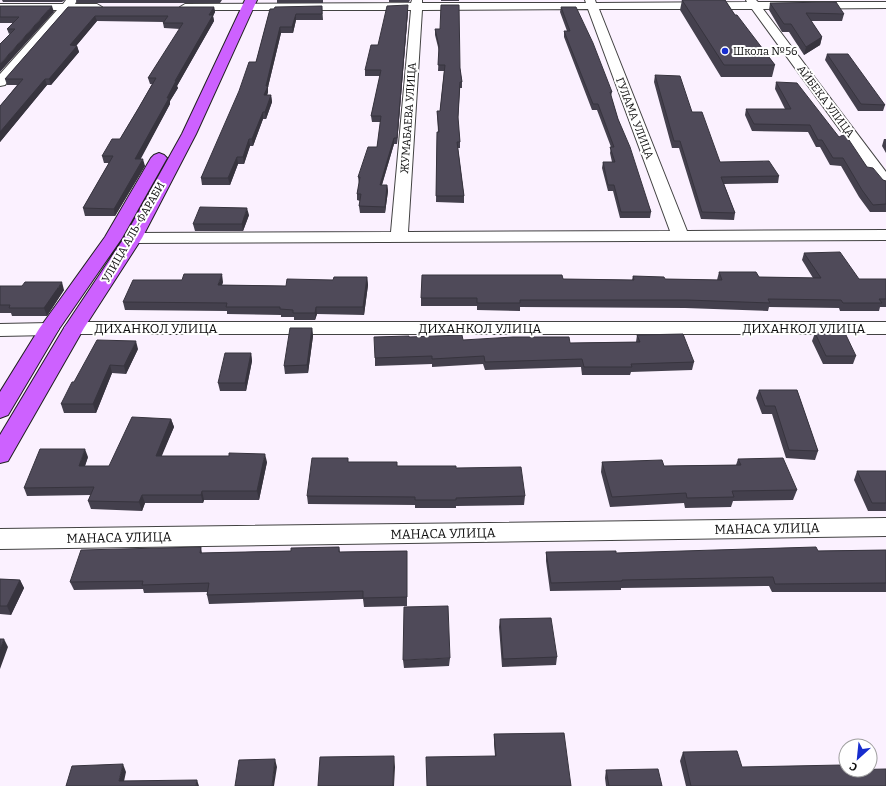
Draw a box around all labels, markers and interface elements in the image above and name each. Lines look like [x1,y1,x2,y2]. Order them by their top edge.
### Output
place label: Школа №56 [733,45,797,58]
marker: Школа №56 [720,46,730,56]
street label: ЖУМАБАЕВА УЛИЦА [398,62,419,174]
street label: АЙБЕКА УЛИЦА [794,63,857,140]
street label: ГУЛАМА УЛИЦА [613,76,656,161]
street label: УЛИЦА АЛЬ-ФАРАБИ [99,180,168,285]
street label: ДИХАНКОЛ УЛИЦА [94,321,218,336]
street label: ДИХАНКОЛ УЛИЦА [418,321,542,336]
street label: ДИХАНКОЛ УЛИЦА [742,321,866,336]
street label: МАНАСА УЛИЦА [714,520,820,537]
street label: МАНАСА УЛИЦА [390,525,496,542]
street label: МАНАСА УЛИЦА [66,529,172,546]
north arrow [838,738,878,778]
text: С [848,759,860,774]

